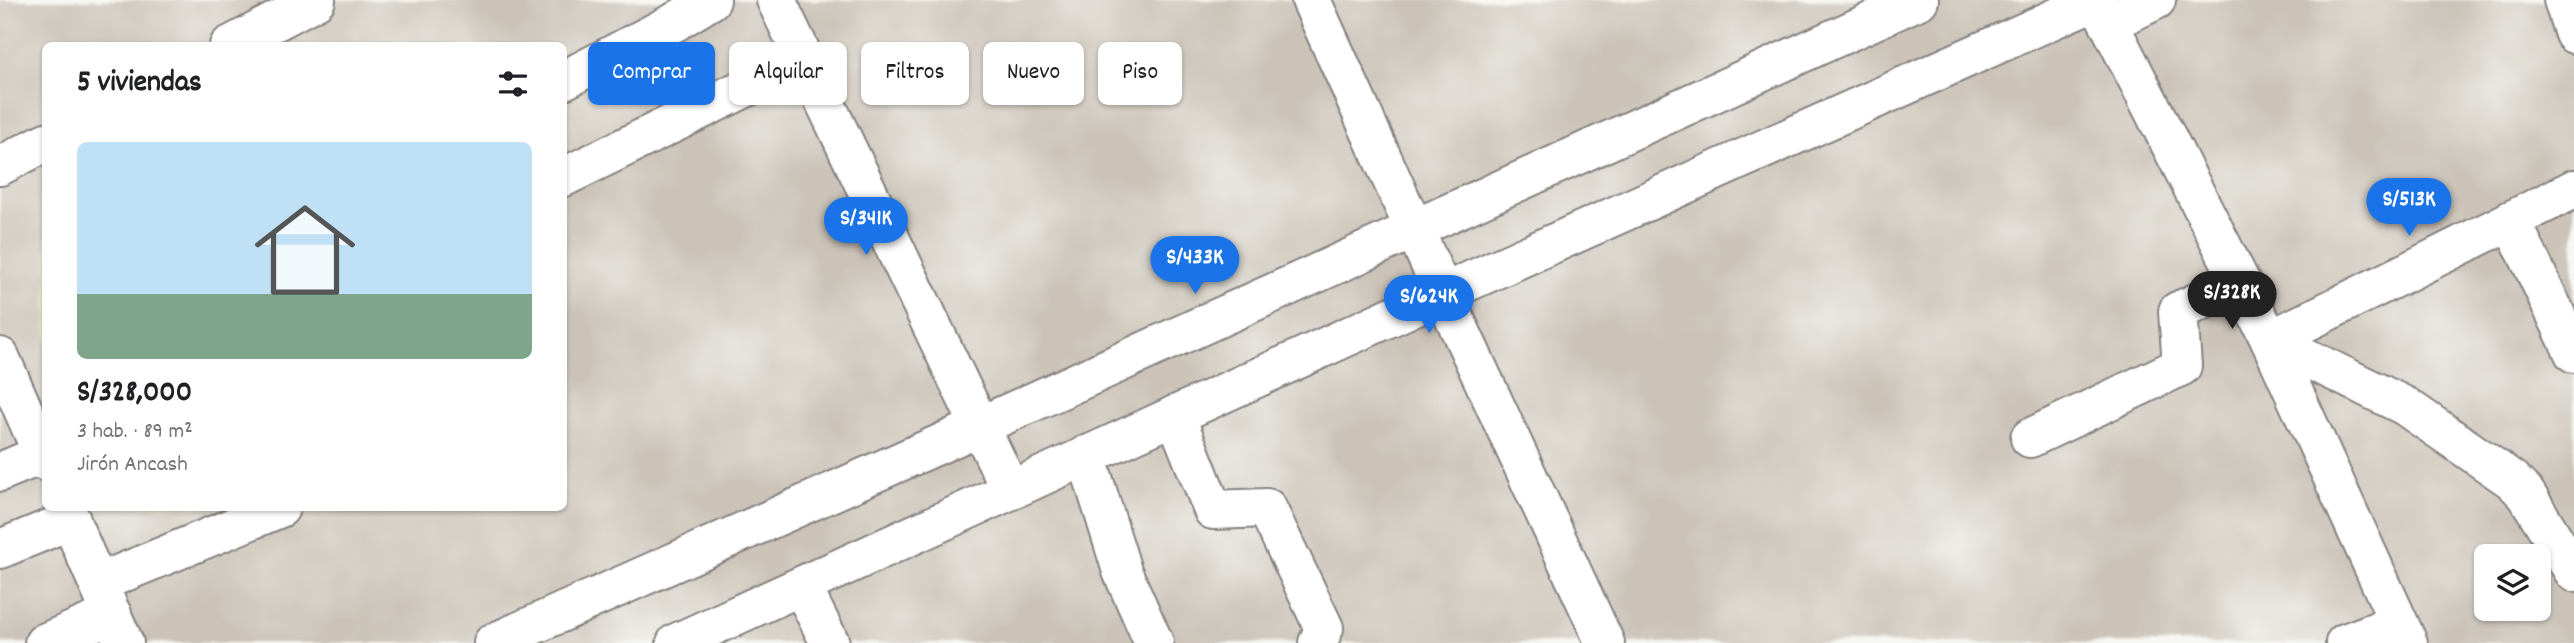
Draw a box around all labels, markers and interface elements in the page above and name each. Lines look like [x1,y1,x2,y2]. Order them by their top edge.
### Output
chip: Comprar [588,42,715,105]
chip: Alquilar [729,42,847,105]
chip: Filtros [861,42,969,105]
chip: Nuevo [983,42,1084,105]
chip: Piso [1098,42,1182,105]
text: 5 viviendas [77,63,202,106]
icon: filters [494,65,532,103]
pin: S/513K [2352,178,2466,238]
text: S/513K [2382,184,2436,217]
icon: home [242,187,368,313]
pin: S/341K [809,198,923,257]
text: S/341K [840,203,892,236]
pin: S/433K [1138,236,1252,296]
text: S/433K [1166,242,1224,275]
pin: S/328K [2175,272,2289,331]
pin: S/624K [1372,276,1486,335]
text: S/328K [2204,277,2260,310]
text: S/624K [1400,281,1458,314]
text: S/328,000 [77,373,192,416]
text: 3 hab. · 89 m² [77,416,193,449]
text: Jirón Ancash [77,449,188,482]
map controls [2474,544,2551,621]
button: layers [2474,544,2551,621]

